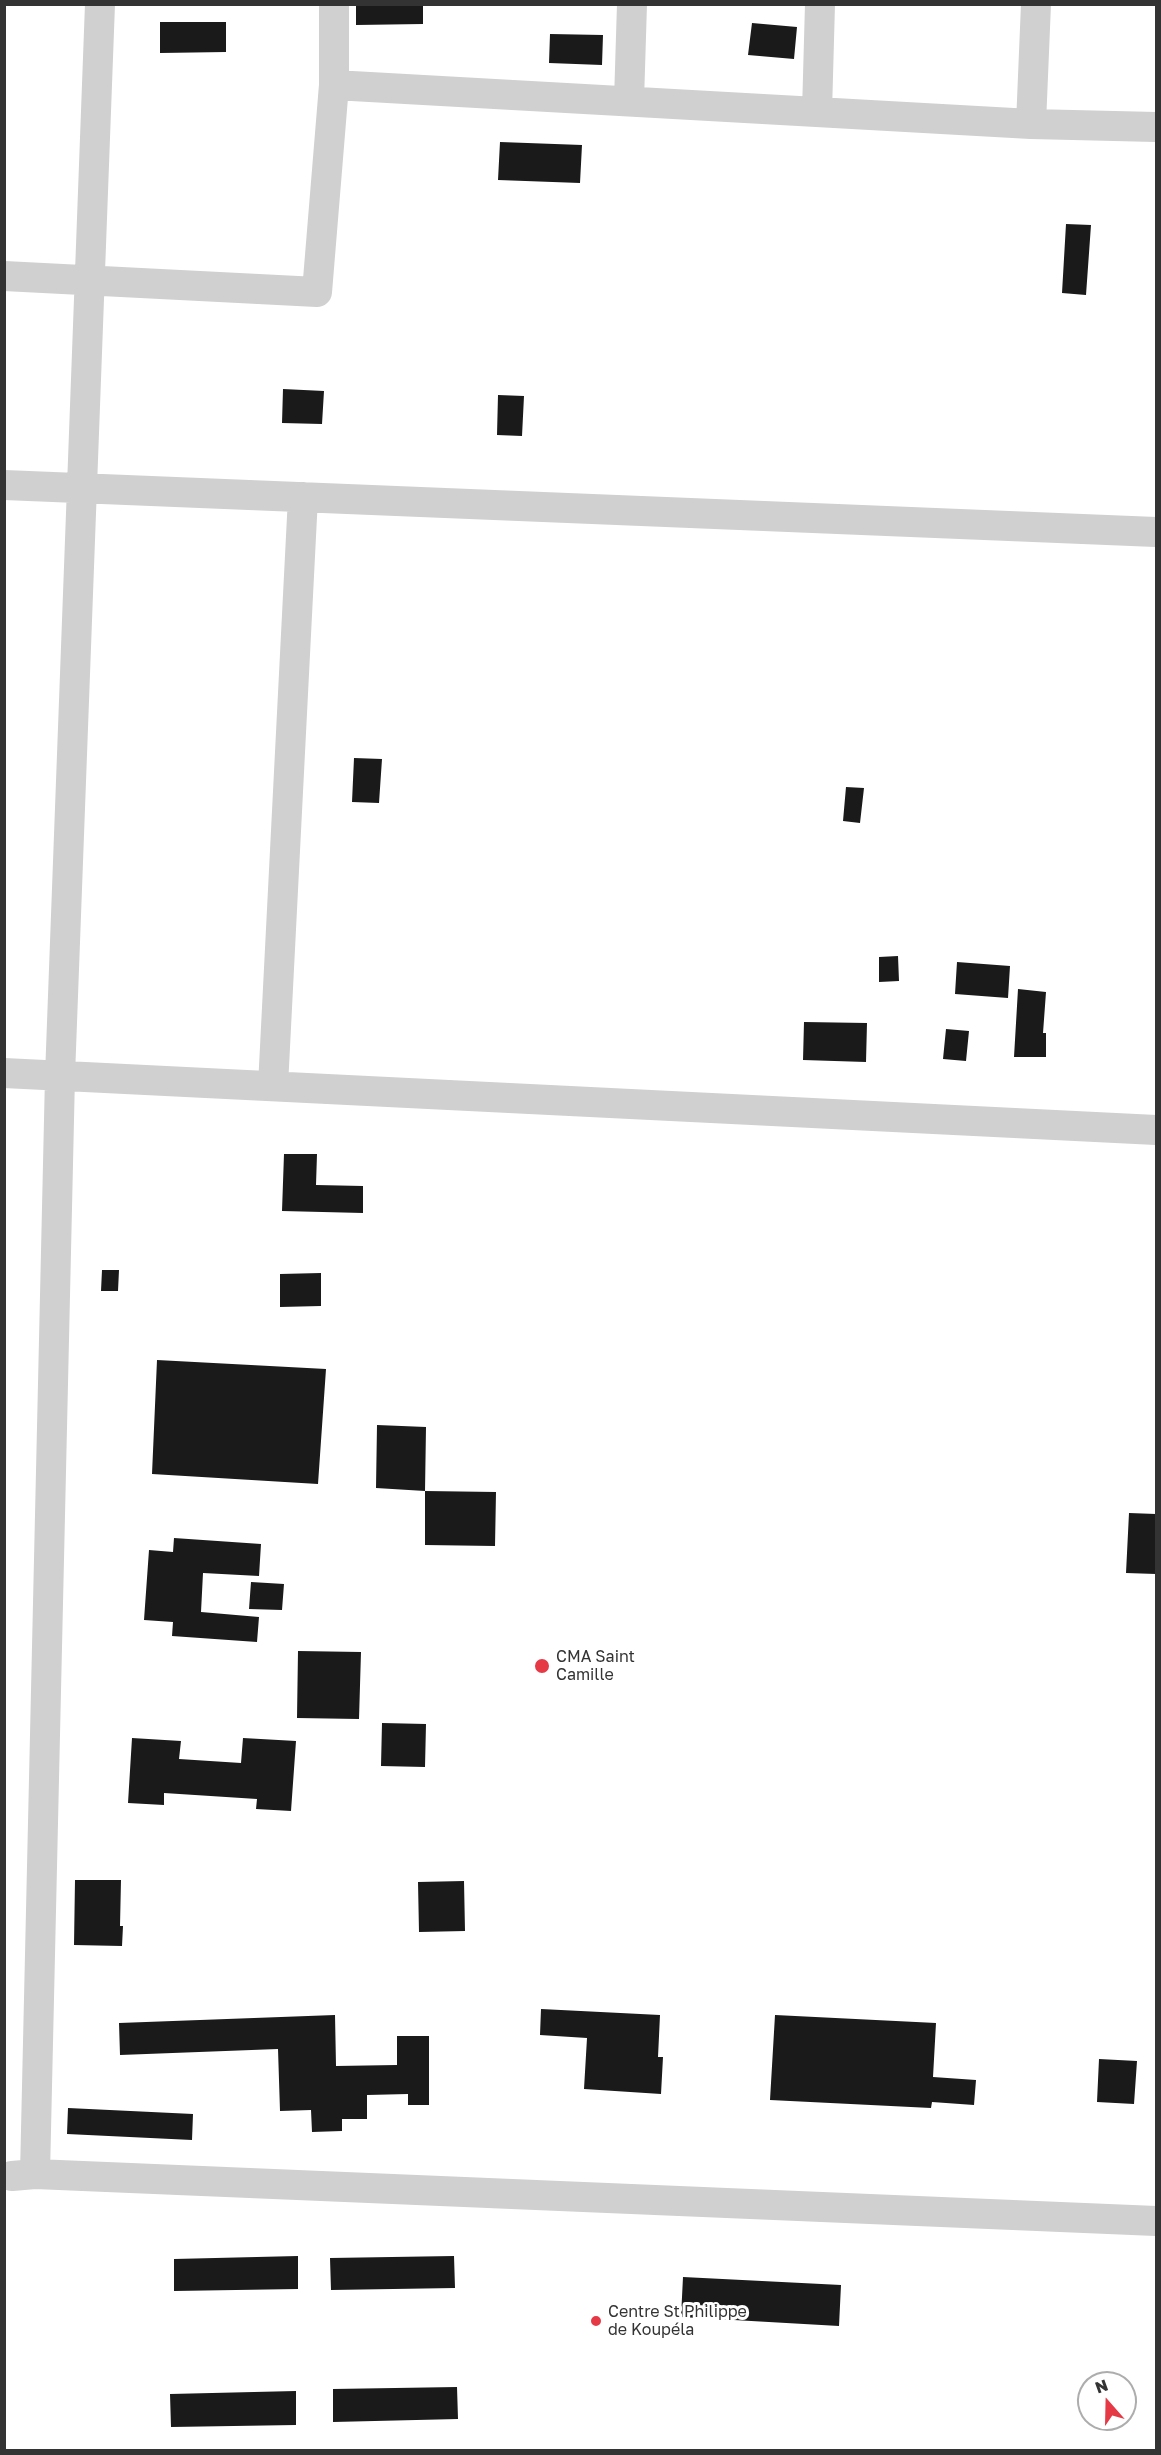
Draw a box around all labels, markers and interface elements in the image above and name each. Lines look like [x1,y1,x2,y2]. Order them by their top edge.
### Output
place label: CMA Saint Camille [556,1647,635,1685]
marker: CMA Saint Camille [533,1657,551,1675]
place label: Centre St Philippe de Koupéla [608,2302,747,2340]
marker: Centre St Philippe de Koupéla [589,2314,603,2328]
north arrow [1077,2371,1137,2431]
text: N [1092,2374,1111,2397]

